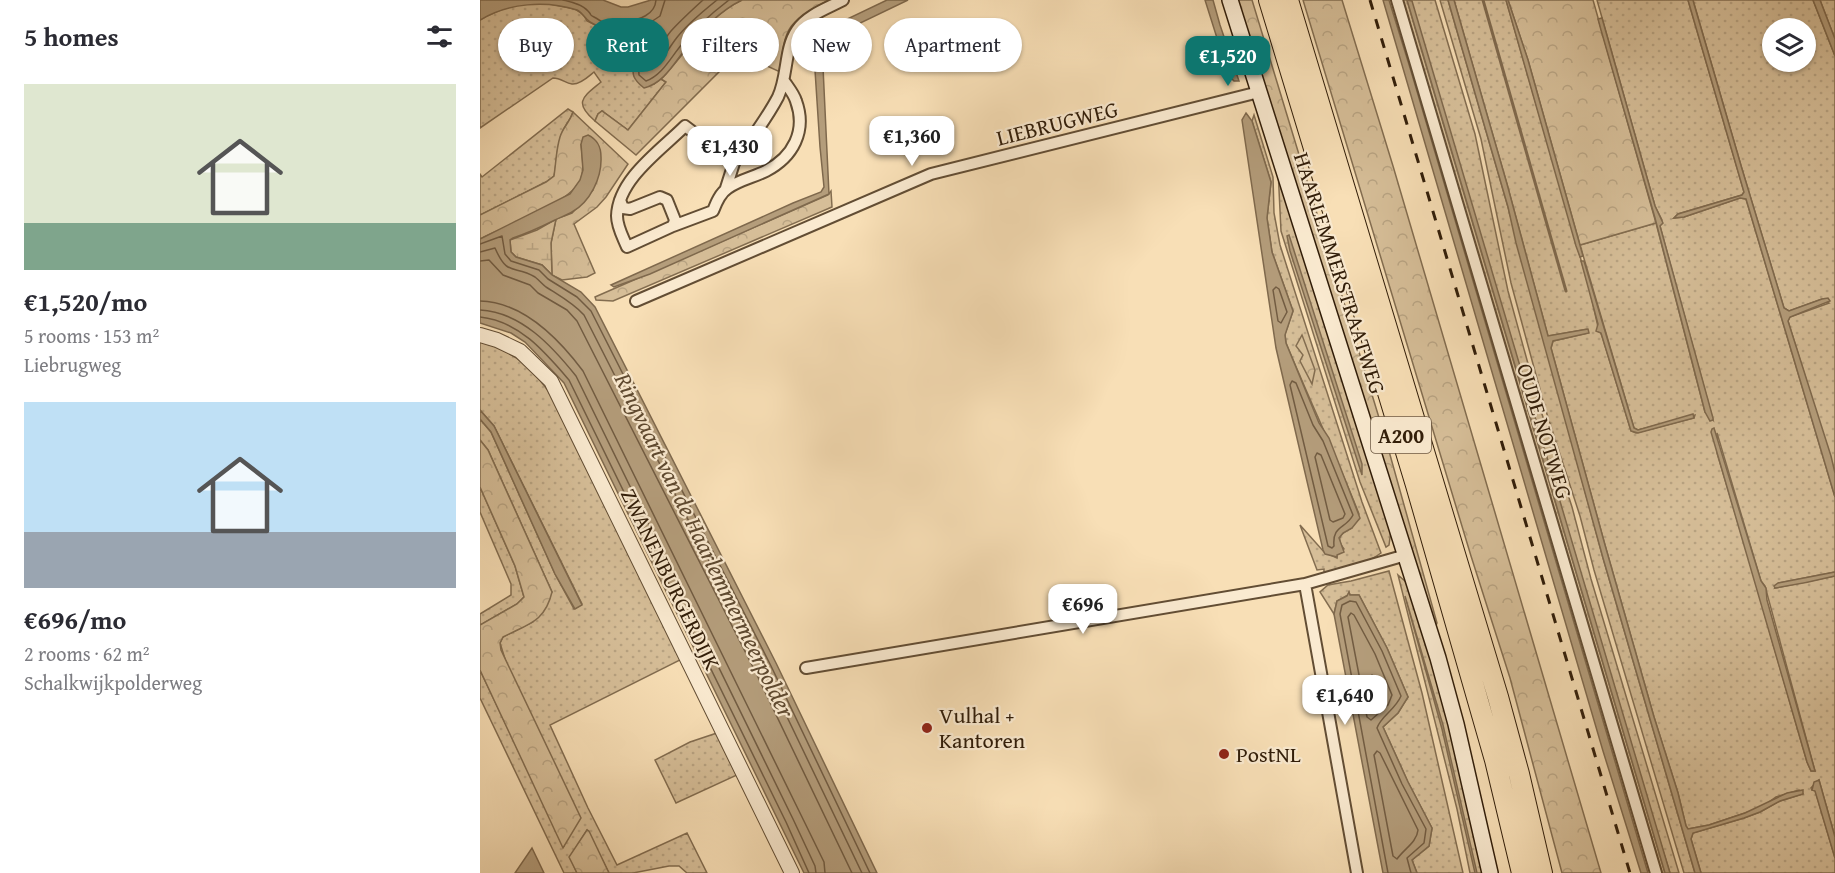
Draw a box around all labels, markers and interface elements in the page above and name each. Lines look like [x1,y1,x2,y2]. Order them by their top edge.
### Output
text: 5 homes [24,17,119,56]
chip: Buy [498,18,574,72]
chip: Rent [586,18,669,72]
chip: Filters [681,18,779,72]
chip: New [791,18,872,72]
chip: Apartment [884,18,1022,72]
map controls [1762,18,1816,72]
button: layers [1762,18,1816,72]
icon: filters [423,20,456,53]
pin: €1,520 [1179,36,1277,87]
text: €1,520 [1199,41,1257,70]
street label: LIEBRUGWEG [993,92,1121,154]
pin: €1,360 [863,116,961,167]
text: €1,360 [883,121,941,150]
icon: home [186,123,294,231]
pin: €1,430 [681,126,779,177]
text: €1,430 [701,131,759,160]
street label: HAARLEMMERSTRAATWEG [1286,148,1394,398]
text: €1,520/mo [24,282,147,321]
text: 5 rooms · 153 m² [24,321,159,350]
text: Liebrugweg [24,350,121,379]
street label: OUDE NOTWEG [1509,359,1581,503]
water label: Ringvaart van de Haarlemmermeerpolder [606,366,804,724]
road number: A200 [1371,417,1431,453]
icon: home [186,441,294,549]
street label: ZWANENBURGERDIJK [613,483,729,675]
pin: €696 [1047,584,1119,635]
text: €696 [1062,589,1104,618]
text: €696/mo [24,600,126,639]
text: 2 rooms · 62 m² [24,639,150,668]
text: Schalkwijkpolderweg [24,668,202,697]
pin: €1,640 [1296,675,1394,726]
text: €1,640 [1316,680,1374,709]
place label: Vulhal + Kantoren [939,699,1026,756]
marker: Vulhal + Kantoren [920,721,934,735]
place label: PostNL [1236,738,1301,770]
marker: PostNL [1217,747,1231,761]

